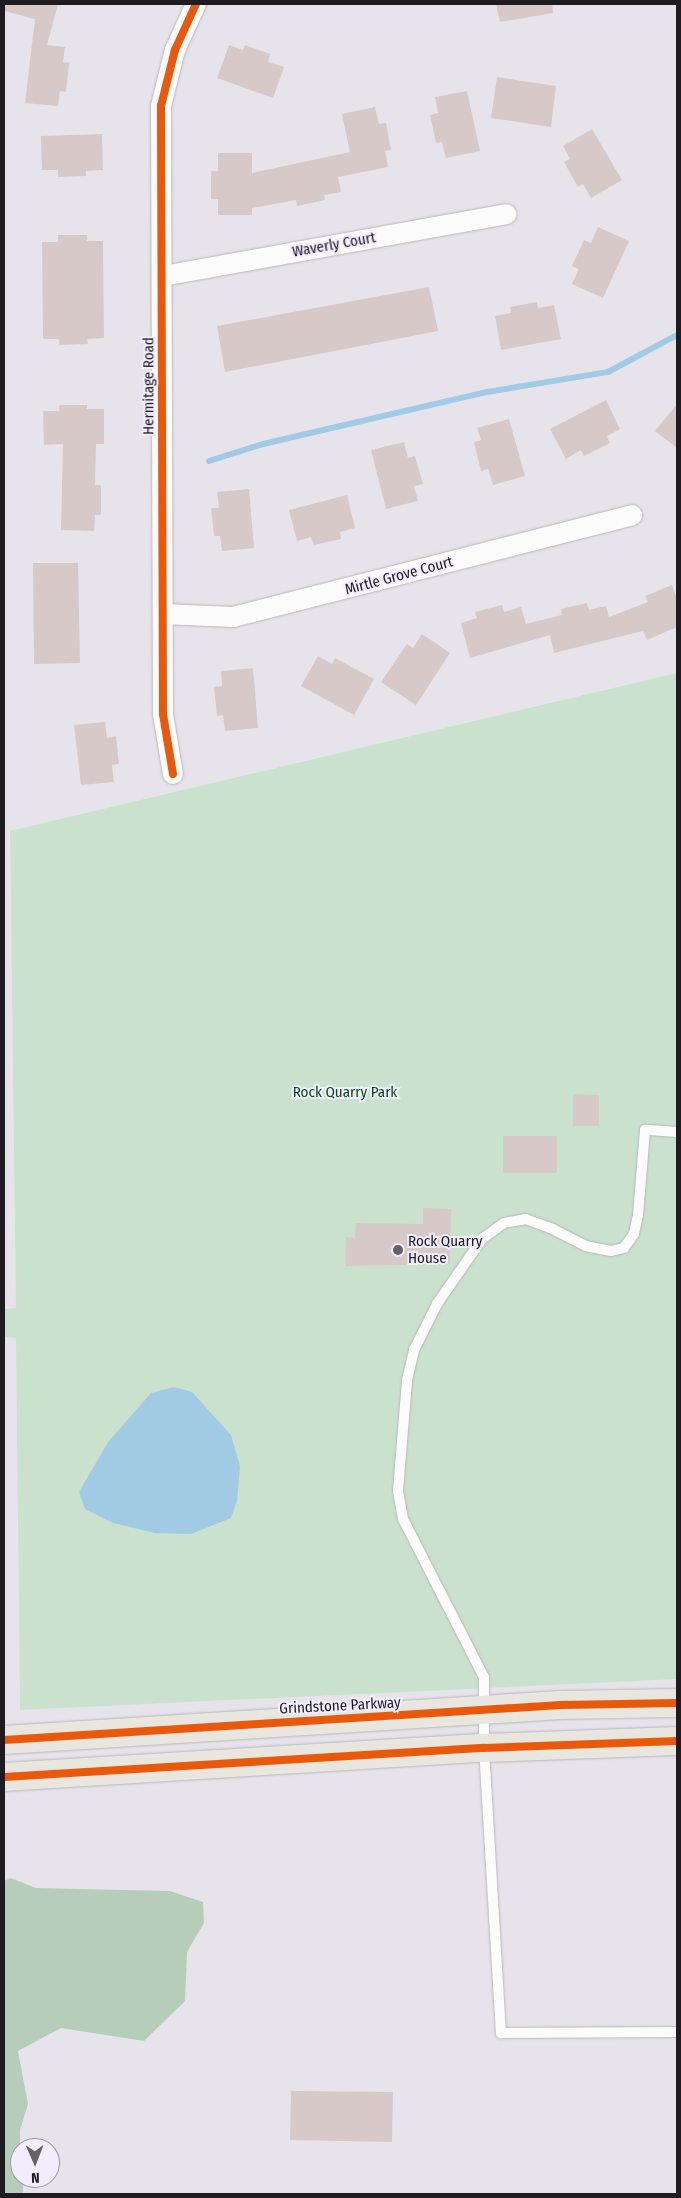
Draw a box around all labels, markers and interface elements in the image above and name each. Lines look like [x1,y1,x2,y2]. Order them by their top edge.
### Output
street label: Waverly Court [291,229,377,261]
street label: Hermitage Road [140,337,158,435]
street label: Mirtle Grove Court [343,553,455,599]
park label: Rock Quarry Park [293,1084,397,1102]
place label: Rock Quarry House [408,1232,483,1267]
marker: Rock Quarry House [392,1244,404,1256]
street label: Grindstone Parkway [279,1694,401,1718]
north arrow [10,2138,60,2188]
text: N [31,2169,40,2186]

